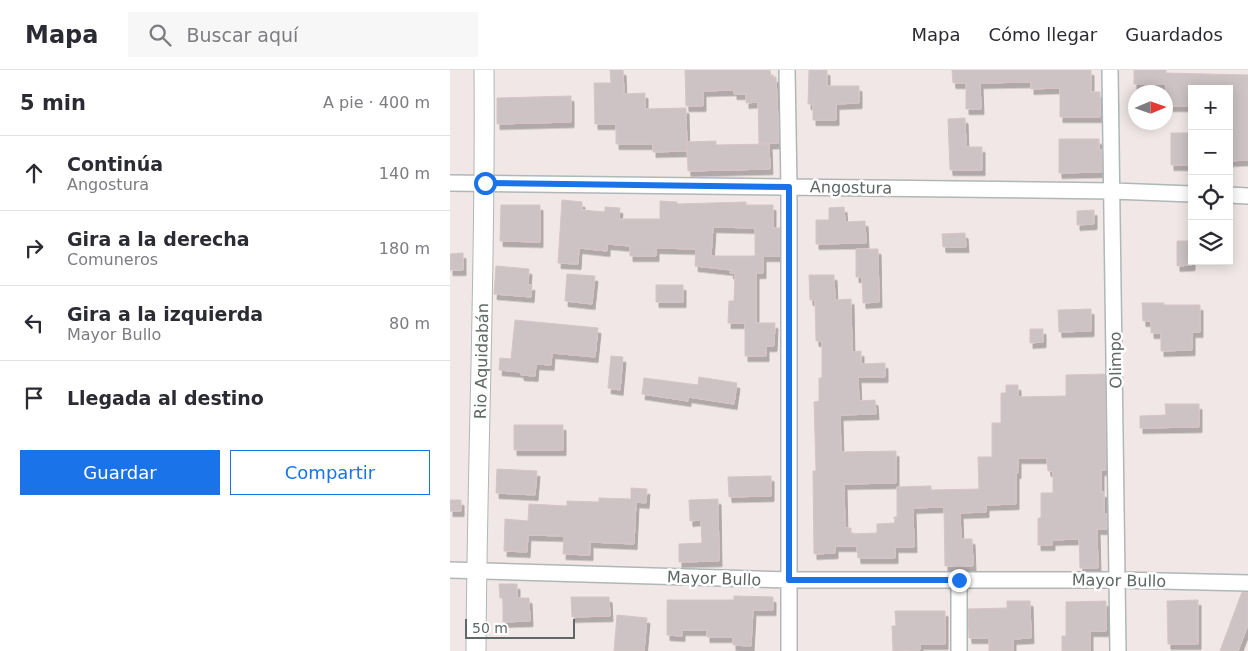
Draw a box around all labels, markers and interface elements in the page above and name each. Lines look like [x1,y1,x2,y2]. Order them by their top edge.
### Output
search box [128,12,478,57]
text: Mapa [25,21,98,49]
icon: search [146,21,174,49]
text: Buscar aquí [186,24,298,46]
text: Mapa [911,24,960,45]
text: Cómo llegar [988,24,1097,45]
text: Guardados [1125,24,1223,45]
north arrow [1128,85,1173,130]
map controls [1188,85,1233,265]
button: + [1188,85,1233,130]
text: 5 min [20,91,86,115]
text: A pie · 400 m [323,93,430,112]
button: − [1188,130,1233,175]
text: Continúa [67,153,163,175]
icon: ahead [20,159,48,187]
text: 140 m [379,164,430,183]
route start [474,172,497,195]
text: Angostura [67,175,149,194]
button: locate [1188,175,1233,220]
street label: Angostura [810,177,892,198]
button: layers [1188,220,1233,265]
text: Gira a la derecha [67,228,250,250]
icon: right [20,234,48,262]
text: 180 m [379,239,430,258]
text: Comuneros [67,250,158,269]
text: Gira a la izquierda [67,303,263,325]
street label: Rio Aquidabán [471,303,492,419]
icon: left [20,309,48,337]
text: 80 m [389,314,430,333]
text: Mayor Bullo [67,325,161,344]
street label: Olimpo [1106,331,1125,389]
icon: arrive [20,384,48,412]
text: Llegada al destino [67,387,264,409]
button: Guardar [20,450,220,495]
button: Compartir [230,450,430,495]
street label: Mayor Bullo [667,567,761,590]
route end [948,569,971,592]
street label: Mayor Bullo [1072,570,1166,591]
scale bar [465,616,575,639]
text: 50 m [472,620,508,636]

